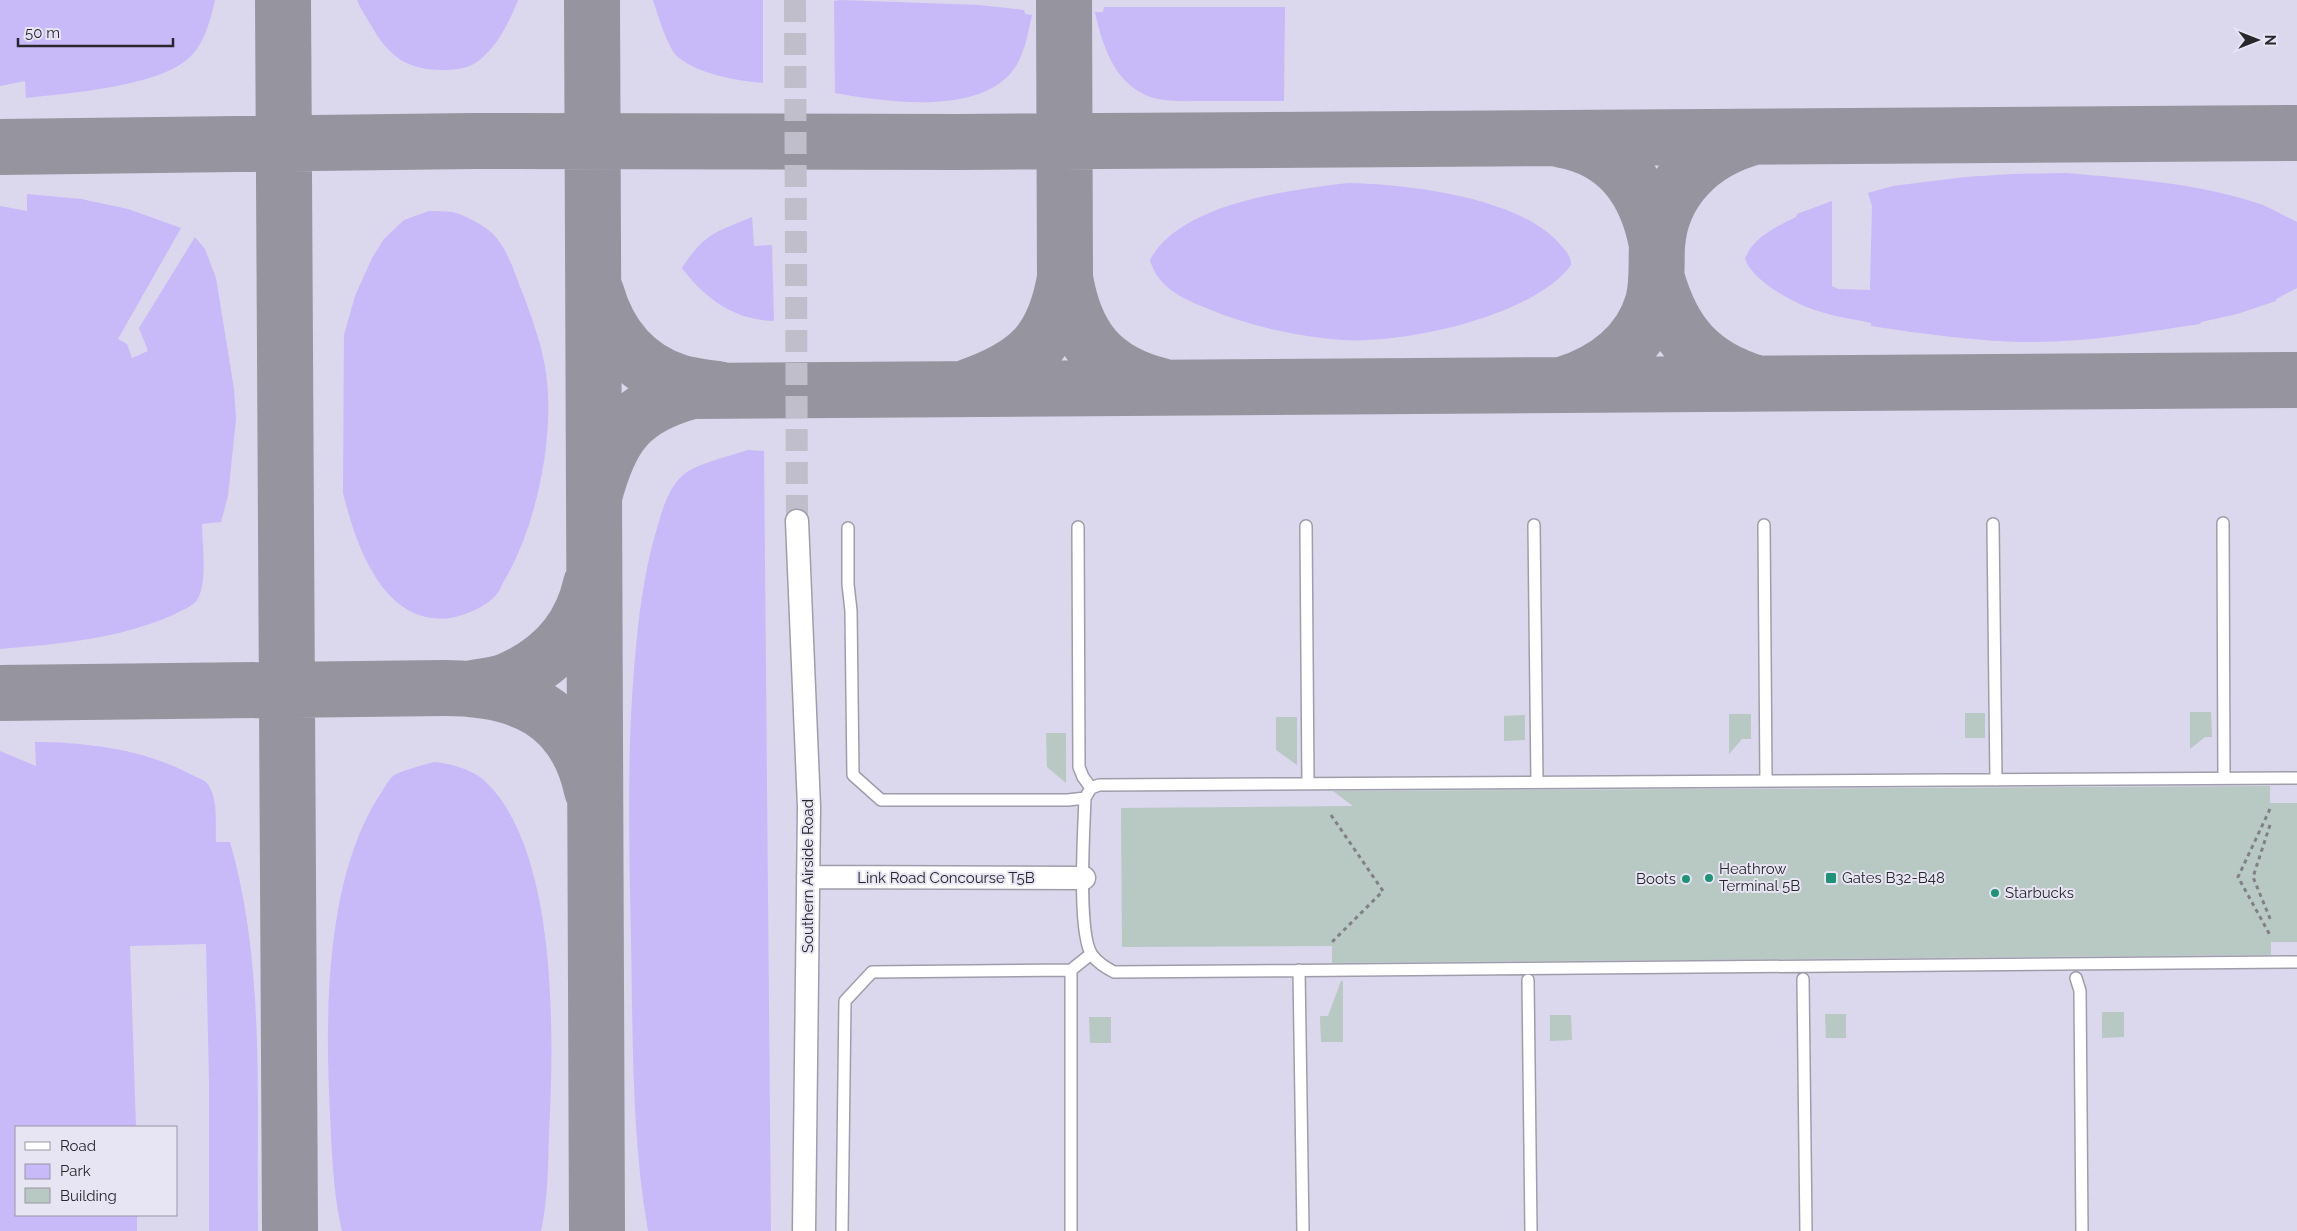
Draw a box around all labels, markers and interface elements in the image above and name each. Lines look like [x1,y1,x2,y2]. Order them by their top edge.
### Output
scale bar [18,15,172,47]
north arrow [2232,15,2282,65]
text: 50 m [25,24,60,42]
text: N [2262,35,2278,45]
street label: Southern Airside Road [799,799,817,953]
place label: Heathrow Terminal 5B [1719,860,1800,895]
street label: Link Road Concourse T5B [857,869,1035,887]
place label: Gates B32-B48 [1842,869,1945,887]
place label: Boots [1636,870,1676,888]
marker: Gates B32-B48 [1824,871,1838,885]
marker: Heathrow Terminal 5B [1703,872,1715,884]
marker: Boots [1680,873,1692,885]
place label: Starbucks [2005,884,2074,902]
marker: Starbucks [1989,887,2001,899]
legend [15,1126,178,1216]
text: Road [60,1137,96,1155]
text: Park [60,1162,91,1180]
text: Building [60,1187,117,1205]

